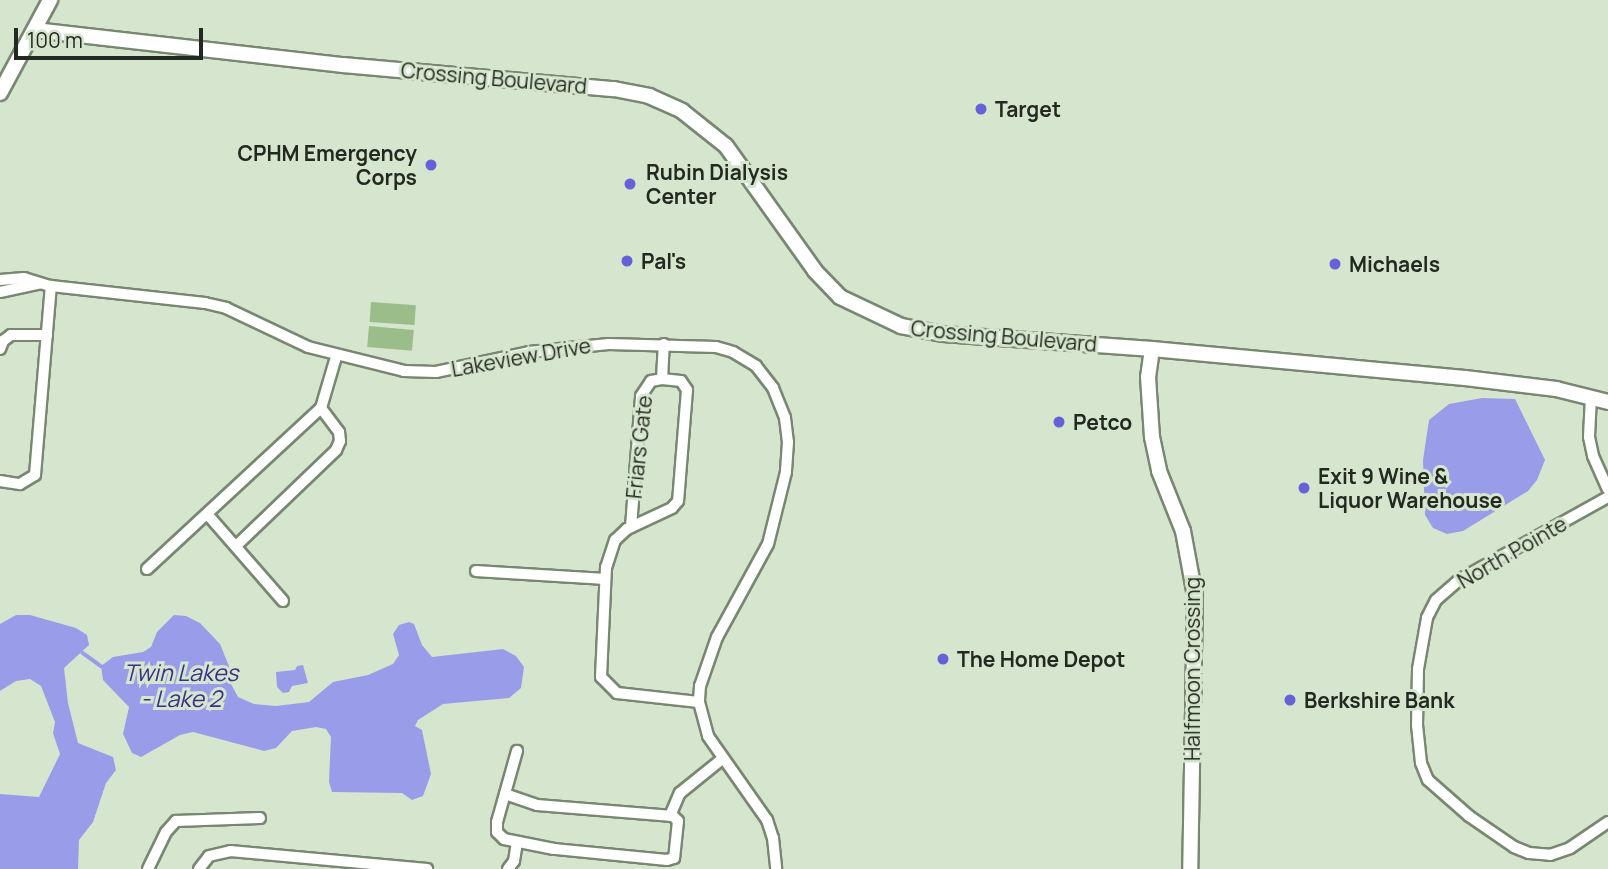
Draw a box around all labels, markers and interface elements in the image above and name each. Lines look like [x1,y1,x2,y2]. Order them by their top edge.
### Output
scale bar [18,14,206,58]
text: 100 m [27,26,83,54]
street label: Crossing Boulevard [400,57,588,99]
place label: Target [995,96,1061,122]
marker: Target [973,101,989,117]
place label: CPHM Emergency Corps [238,140,417,190]
marker: CPHM Emergency Corps [423,157,439,173]
place label: Rubin Dialysis Center [646,159,788,209]
marker: Rubin Dialysis Center [620,174,640,194]
place label: Pal's [641,248,686,274]
place label: Michaels [1349,251,1440,277]
marker: Pal's [619,253,635,269]
marker: Michaels [1327,256,1343,272]
street label: Crossing Boulevard [910,315,1098,357]
street label: Lakeview Drive [449,332,593,382]
street label: Friars Gate [621,394,657,500]
place label: Petco [1073,409,1132,435]
marker: Petco [1051,414,1067,430]
place label: Exit 9 Wine & Liquor Warehouse [1318,463,1502,513]
marker: Exit 9 Wine & Liquor Warehouse [1296,480,1312,496]
street label: North Pointe [1453,511,1571,593]
street label: Halfmoon Crossing [1179,577,1205,761]
place label: The Home Depot [957,646,1125,672]
marker: The Home Depot [935,651,951,667]
water label: Twin Lakes - Lake 2 [124,658,238,712]
place label: Berkshire Bank [1304,687,1455,713]
marker: Berkshire Bank [1282,692,1298,708]

